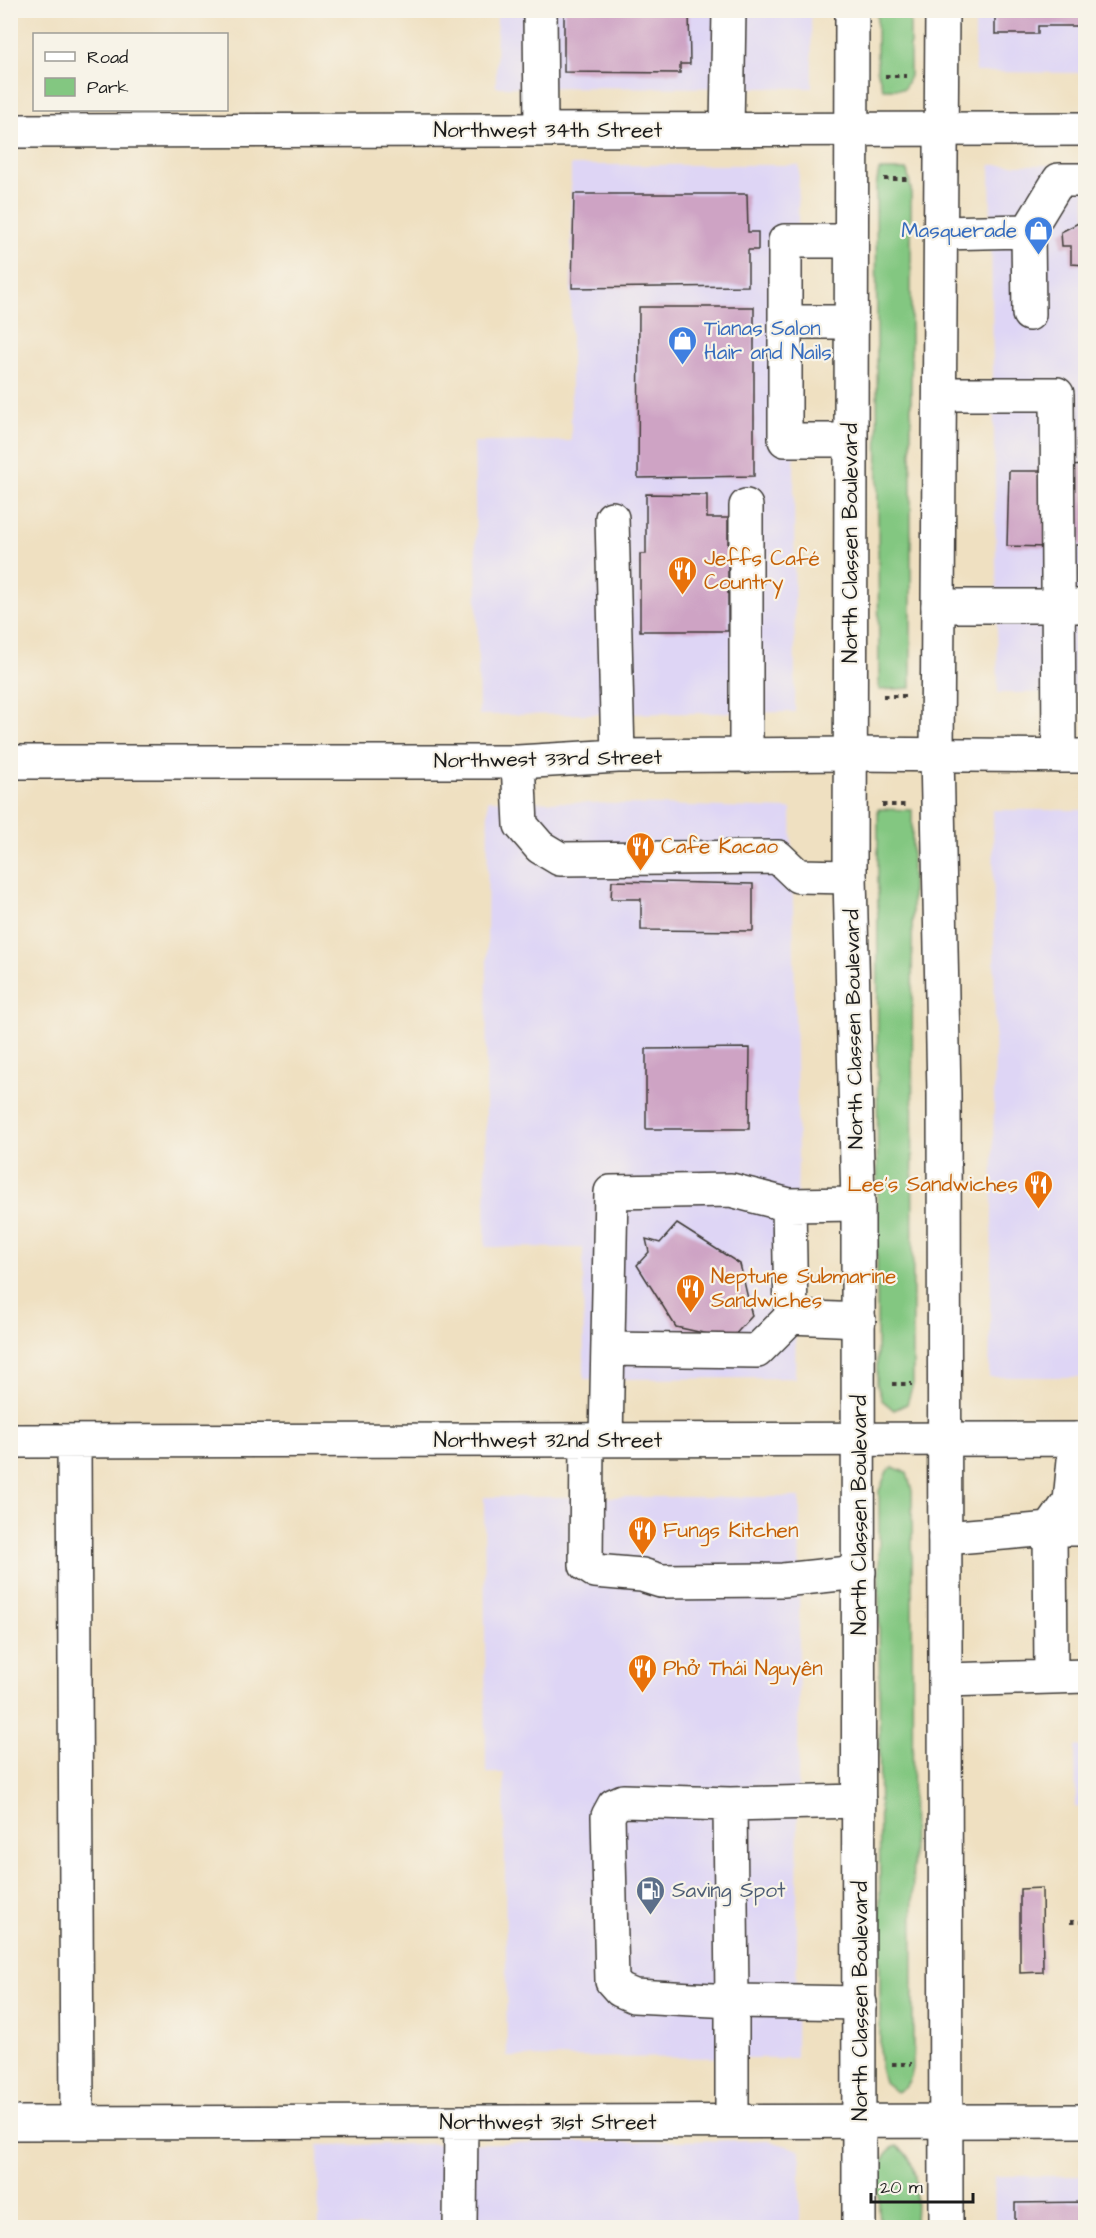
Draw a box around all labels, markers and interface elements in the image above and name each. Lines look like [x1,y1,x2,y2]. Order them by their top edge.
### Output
legend [33,33,228,111]
text: Road [87,45,128,70]
text: Park [87,75,129,100]
street label: Northwest 34th Street [434,116,663,145]
shop icon: Masquerade [1022,214,1054,256]
place label: Masquerade [901,216,1017,245]
place label: Tianas Salon Hair and Nails [704,314,832,367]
shop icon: Tianas Salon Hair and Nails [667,324,699,366]
street label: North Classen Boulevard [836,423,865,663]
place label: Jeffs Café Country [704,544,820,599]
restaurant icon: Jeffs Café Country [667,554,699,596]
street label: Northwest 33rd Street [434,743,663,775]
restaurant icon: Cafe Kacao [624,830,656,872]
place label: Cafe Kacao [661,832,778,861]
street label: North Classen Boulevard [837,909,871,1149]
restaurant icon: Lee's Sandwiches [1023,1168,1055,1210]
place label: Lee's Sandwiches [847,1170,1018,1199]
place label: Neptune Submarine Sandwiches [711,1262,896,1315]
restaurant icon: Neptune Submarine Sandwiches [674,1272,706,1314]
street label: North Classen Boulevard [845,1395,874,1635]
street label: Northwest 32nd Street [434,1426,663,1455]
restaurant icon: Fungs Kitchen [626,1514,658,1556]
place label: Fungs Kitchen [663,1516,798,1547]
restaurant icon: Phở Thái Nguyên [626,1652,658,1694]
place label: Phở Thái Nguyên [663,1654,823,1685]
fuel station icon: Saving Spot [635,1874,667,1916]
place label: Saving Spot [672,1876,786,1907]
street label: North Classen Boulevard [846,1881,875,2121]
street label: Northwest 31st Street [440,2108,657,2137]
scale bar [871,2166,973,2204]
text: 20 m [880,2175,923,2200]

